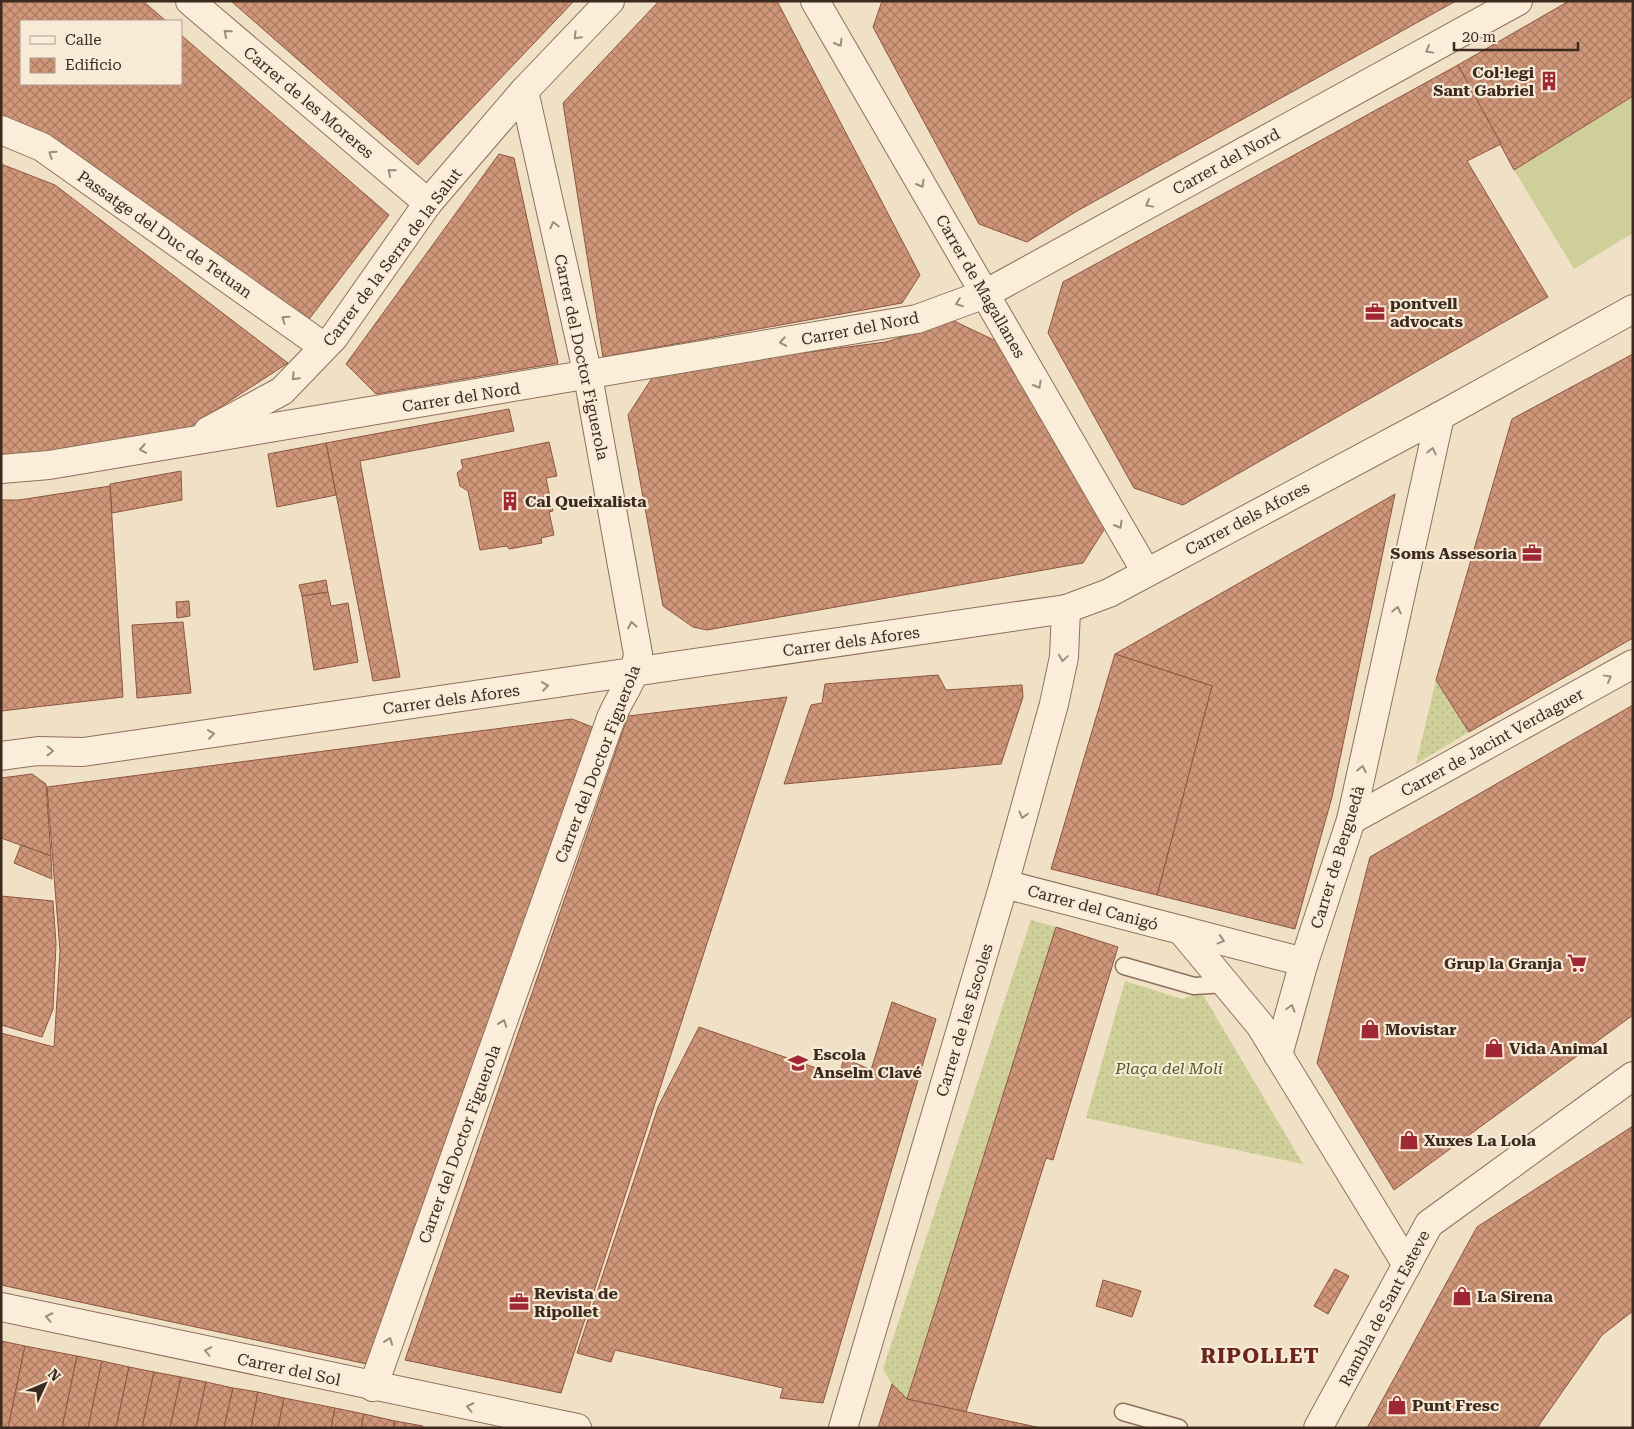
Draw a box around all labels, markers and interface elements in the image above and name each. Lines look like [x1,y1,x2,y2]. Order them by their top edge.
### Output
legend [20,20,182,85]
scale bar [1454,20,1578,52]
text: 20 m [1462,28,1497,46]
one-way arrow [224,30,233,38]
text: Calle [65,31,101,49]
one-way arrow [574,31,583,40]
one-way arrow [833,38,843,47]
street label: Carrer de les Moreres [240,42,378,163]
one-way arrow [1426,44,1435,54]
text: Edificio [65,56,122,74]
place label: Col·legi Sant Gabriel [1433,63,1535,100]
building icon: Col·legi Sant Gabriel [1538,70,1560,92]
street label: Carrer del Nord [1169,124,1283,199]
one-way arrow [48,151,58,160]
street label: Carrer de la Serra de la Salut [319,164,466,350]
street label: Passatge del Duc de Tetuan [74,167,256,302]
one-way arrow [388,169,397,177]
one-way arrow [914,178,924,187]
one-way arrow [1145,198,1154,208]
street label: Carrer de Magallanes [932,211,1030,362]
one-way arrow [550,220,560,229]
street label: Carrer del Doctor Figuerola [550,252,613,462]
place label: pontvell advocats [1390,294,1463,331]
one-way arrow [955,297,963,307]
office icon: pontvell advocats [1364,301,1386,323]
street label: Carrer del Nord [800,308,921,349]
one-way arrow [281,315,290,325]
one-way arrow [779,336,788,346]
one-way arrow [292,371,301,380]
street label: Carrer del Nord [401,379,522,416]
one-way arrow [1031,379,1041,388]
one-way arrow [139,443,148,453]
one-way arrow [1426,447,1437,456]
street label: Carrer dels Afores [1182,477,1313,559]
building icon: Cal Queixalista [499,490,521,512]
place label: Cal Queixalista [525,492,647,511]
one-way arrow [1113,520,1123,529]
office icon: Soms Assesoria [1521,542,1543,564]
place label: Soms Assesoria [1390,544,1518,563]
one-way arrow [1392,606,1402,615]
one-way arrow [628,620,638,629]
street label: Carrer dels Afores [781,622,921,661]
one-way arrow [1058,654,1069,662]
street label: Carrer del Doctor Figuerola [551,662,644,866]
one-way arrow [1603,674,1612,684]
street label: Carrer dels Afores [381,680,521,719]
one-way arrow [541,681,549,692]
street label: Carrer de Jacint Verdaguer [1398,684,1587,801]
one-way arrow [207,729,215,740]
one-way arrow [46,746,54,757]
one-way arrow [1357,764,1367,773]
street label: Carrer de Berguedà [1307,783,1368,931]
one-way arrow [1019,810,1029,819]
street label: Carrer del Canigó [1025,881,1160,934]
one-way arrow [1216,934,1225,945]
street label: Carrer de les Escoles [932,941,997,1099]
supermarket icon: Grup la Granja [1566,952,1588,974]
place label: Grup la Granja [1444,954,1563,973]
one-way arrow [1286,1005,1296,1013]
shop icon: Movistar [1359,1018,1381,1040]
one-way arrow [497,1019,507,1028]
place label: Movistar [1385,1020,1457,1039]
shop icon: Vida Animal [1483,1037,1505,1059]
place label: Vida Animal [1509,1039,1609,1058]
street label: Carrer del Doctor Figuerola [415,1042,504,1246]
place label: Escola Anselm Clavé [813,1045,922,1082]
school or university icon: Escola Anselm Clavé [787,1052,809,1074]
park label: Plaça del Molí [1114,1059,1224,1078]
shop icon: Xuxes La Lola [1398,1129,1420,1151]
place label: Xuxes La Lola [1424,1131,1536,1150]
street label: Rambla de Sant Esteve [1335,1227,1434,1390]
place label: Revista de Ripollet [534,1284,618,1321]
shop icon: La Sirena [1451,1285,1473,1307]
place label: La Sirena [1477,1287,1553,1306]
office icon: Revista de Ripollet [508,1291,530,1313]
one-way arrow [44,1313,53,1323]
one-way arrow [383,1337,393,1346]
district label: RIPOLLET [1200,1344,1320,1368]
one-way arrow [203,1347,212,1357]
street label: Carrer del Sol [235,1349,342,1390]
north arrow [20,1359,70,1409]
text: N [45,1366,64,1385]
shop icon: Punt Fresc [1386,1394,1408,1416]
place label: Punt Fresc [1412,1396,1499,1415]
one-way arrow [465,1402,474,1412]

